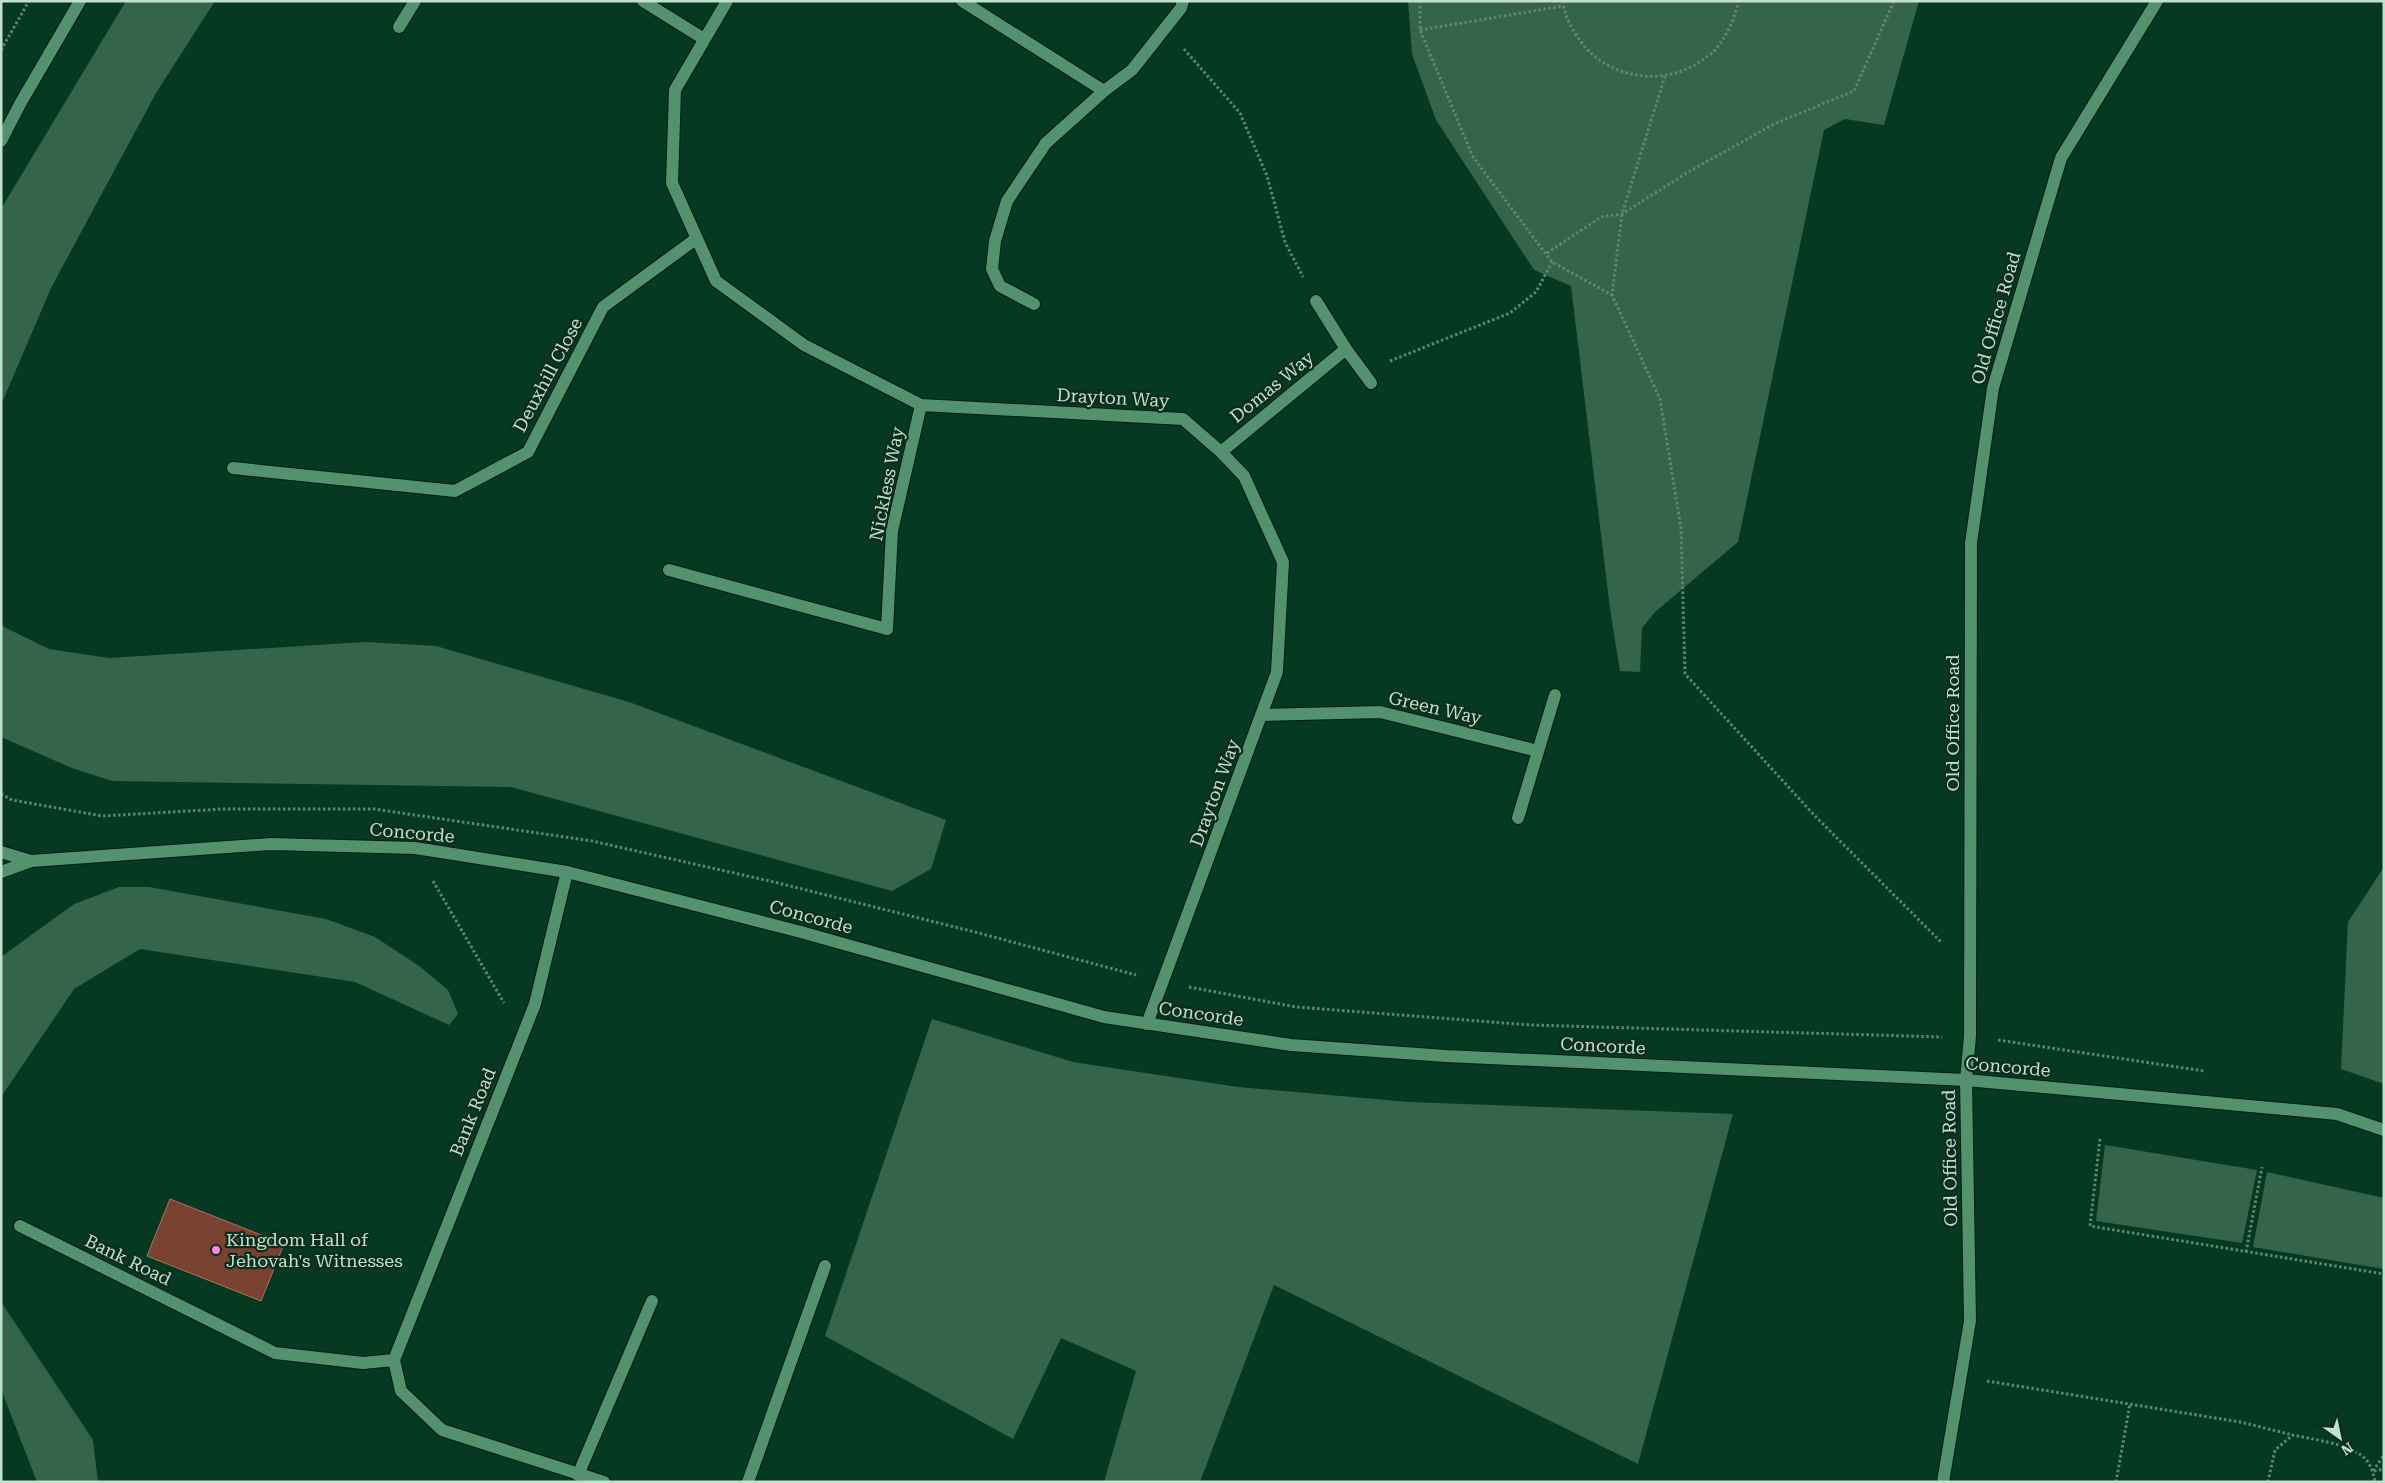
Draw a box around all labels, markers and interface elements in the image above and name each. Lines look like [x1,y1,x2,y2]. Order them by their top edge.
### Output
street label: Old Office Road [1967,249,2025,387]
street label: Deuxhill Close [509,314,587,436]
street label: Domas Way [1226,346,1318,427]
street label: Drayton Way [1056,384,1170,411]
street label: Nickless Way [865,425,908,543]
street label: Old Office Road [1942,654,1963,792]
street label: Green Way [1387,687,1484,728]
street label: Drayton Way [1185,736,1244,849]
street label: Concorde [369,818,456,847]
street label: Concorde [767,895,855,938]
street label: Concorde [1157,997,1245,1030]
street label: Concorde [1560,1033,1646,1058]
street label: Concorde [1965,1052,2052,1081]
street label: Bank Road [445,1064,500,1159]
street label: Old Office Road [1938,1089,1961,1227]
place label: Kingdom Hall of Jehovah's Witnesses [226,1229,403,1271]
street label: Bank Road [82,1230,175,1290]
marker: Kingdom Hall of Jehovah's Witnesses [210,1244,222,1256]
north arrow [2315,1413,2365,1463]
text: N [2338,1439,2356,1459]

